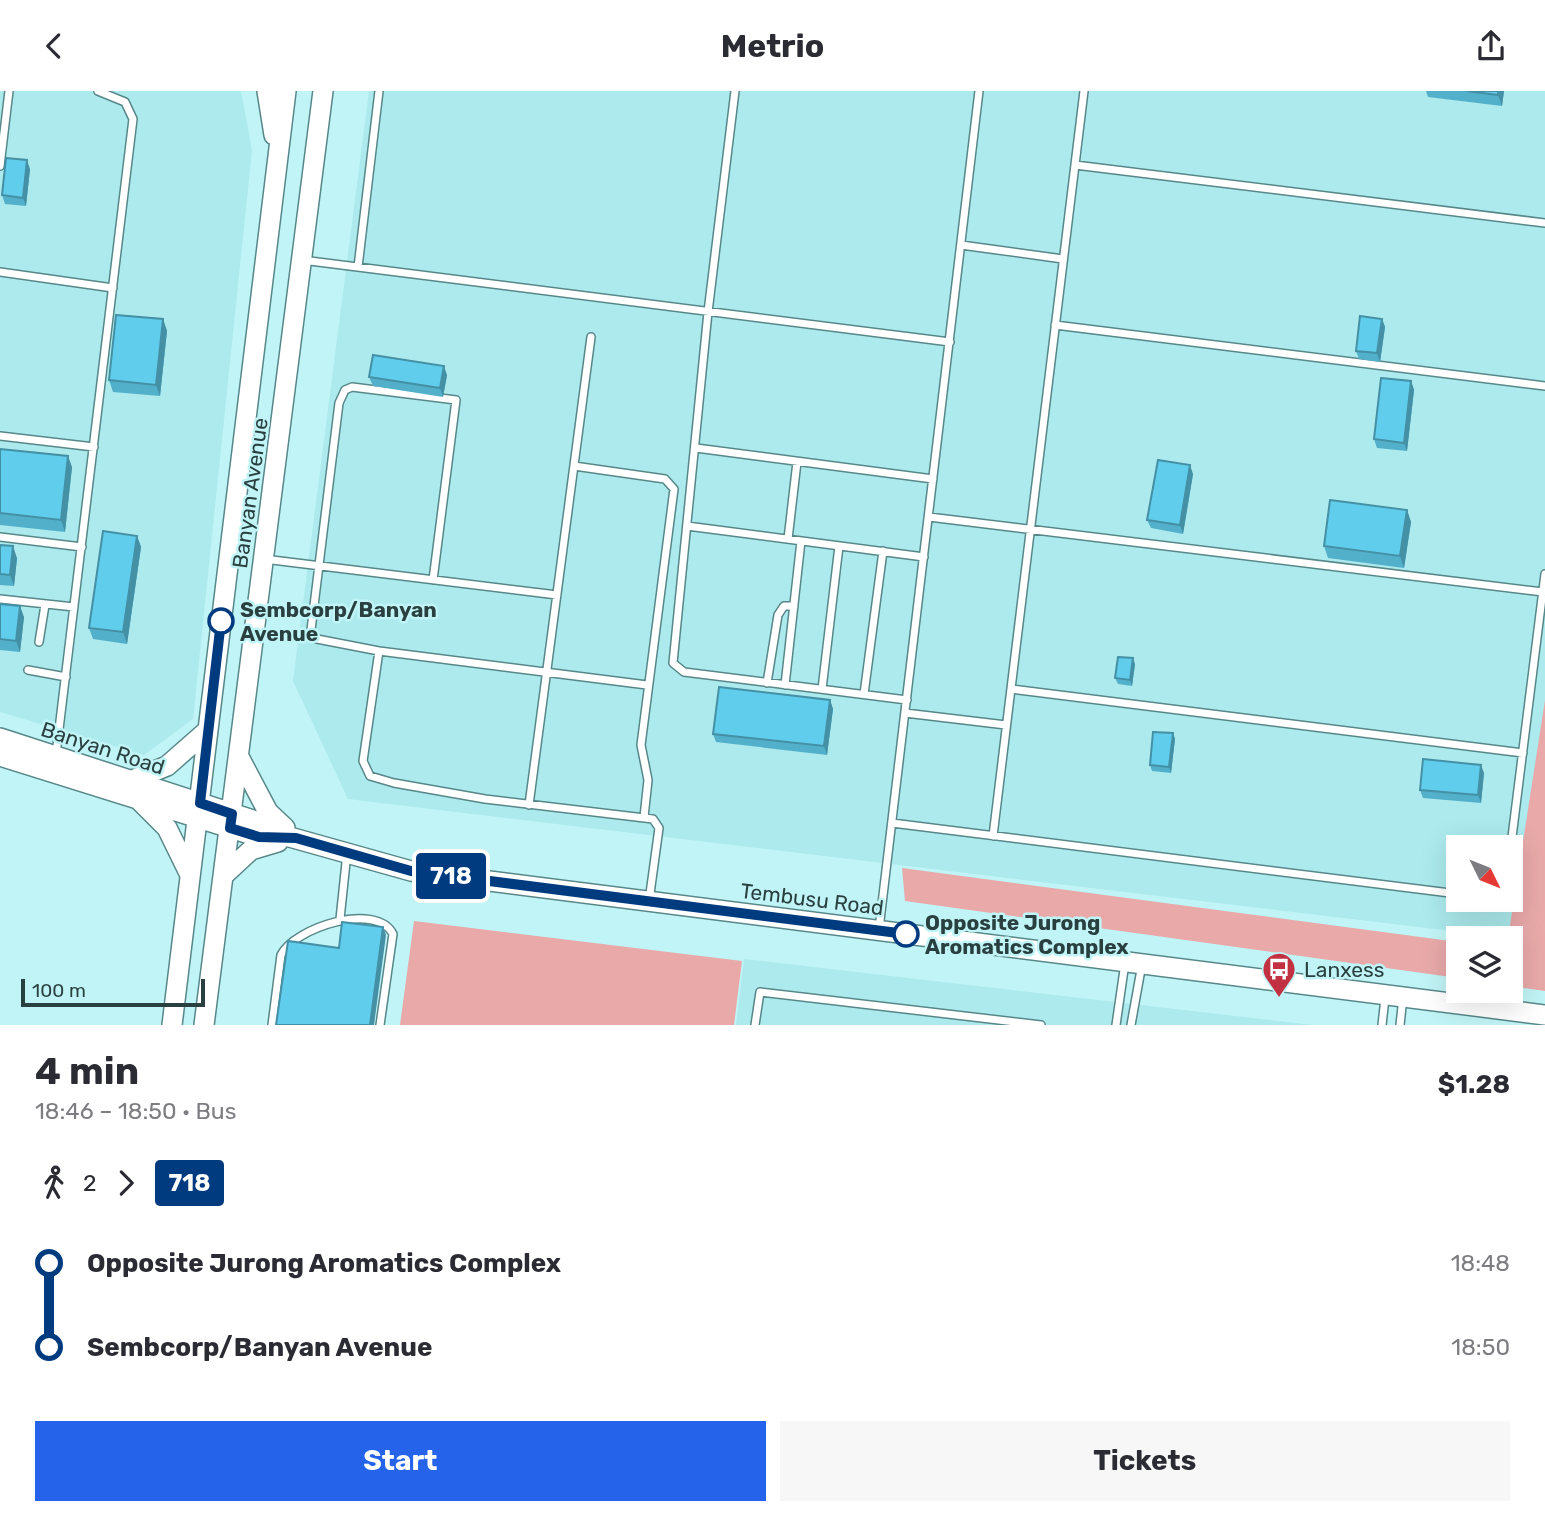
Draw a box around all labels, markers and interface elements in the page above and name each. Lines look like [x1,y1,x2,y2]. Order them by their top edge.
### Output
icon: back [35,27,73,65]
text: Metrio [721,27,824,65]
icon: share [1472,27,1510,65]
street label: Banyan Avenue [227,416,273,570]
place label: Sembcorp/Banyan Avenue [240,597,437,646]
marker: Sembcorp/Banyan Avenue [208,608,234,634]
street label: Banyan Road [38,716,168,780]
north arrow [1446,835,1522,912]
map controls [1446,835,1523,1003]
line badge: 718 [411,853,491,899]
text: 718 [430,862,472,890]
street label: Tembusu Road [739,878,885,920]
place label: Opposite Jurong Aromatics Complex [925,910,1129,959]
marker: Opposite Jurong Aromatics Complex [893,921,919,947]
button: layers [1446,926,1523,1003]
bus stop icon: Lanxess [1260,950,1298,999]
place label: Lanxess [1304,957,1384,982]
scale bar [21,976,205,1008]
text: 100 m [32,979,86,1002]
text: 4 min [35,1048,139,1094]
text: $1.28 [1438,1069,1510,1100]
text: 18:46 – 18:50 · Bus [35,1097,236,1125]
icon: walk [35,1164,73,1202]
icon: forward [107,1164,145,1202]
text: 2 [83,1169,97,1197]
text: 718 [169,1169,210,1197]
text: Opposite Jurong Aromatics Complex [87,1248,561,1279]
text: 18:48 [1451,1249,1510,1277]
text: Sembcorp/Banyan Avenue [87,1332,432,1363]
text: 18:50 [1451,1333,1510,1361]
button: Start [35,1421,766,1501]
button: Tickets [780,1421,1510,1501]

